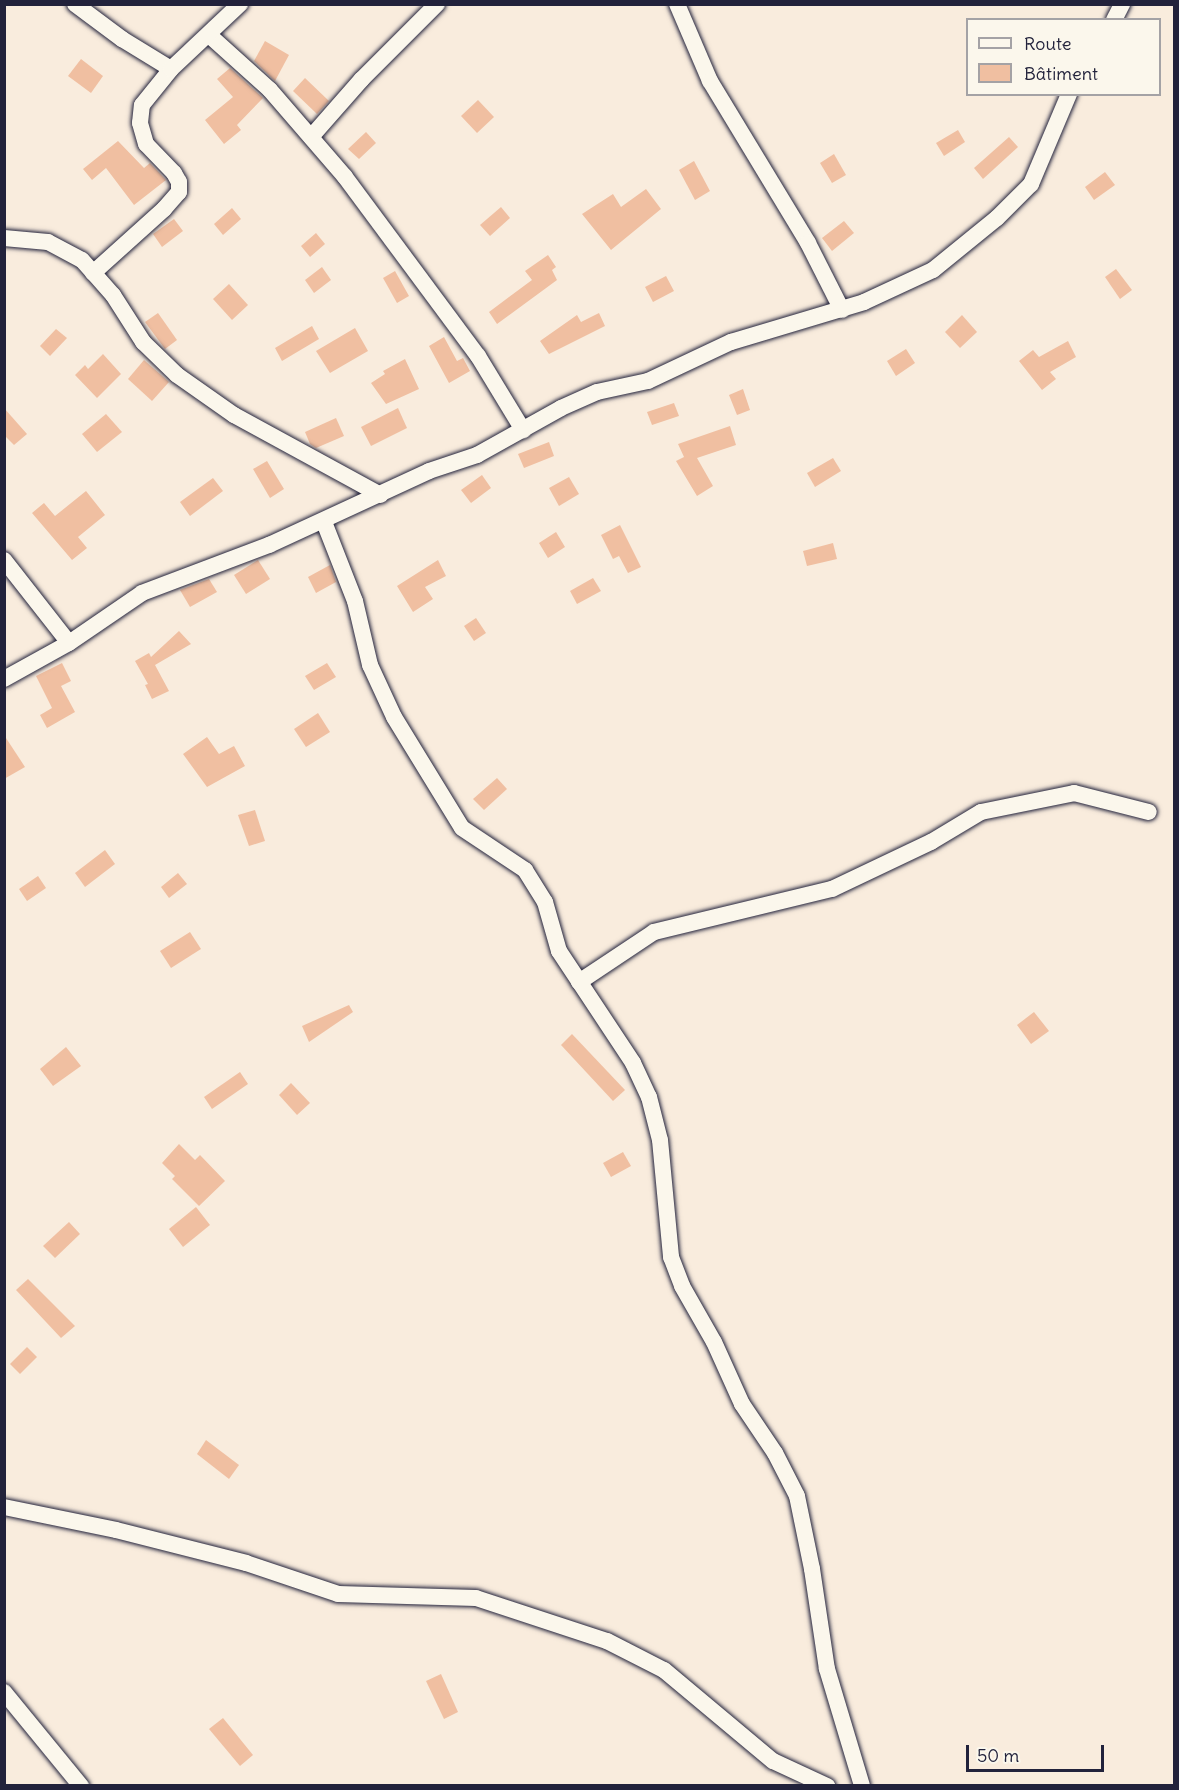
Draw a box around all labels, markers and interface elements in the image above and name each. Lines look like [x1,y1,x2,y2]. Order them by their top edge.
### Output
legend [966,18,1161,96]
text: Route [1024,32,1072,55]
text: Bâtiment [1024,62,1098,85]
scale bar [969,1733,1107,1771]
text: 50 m [977,1744,1019,1767]

